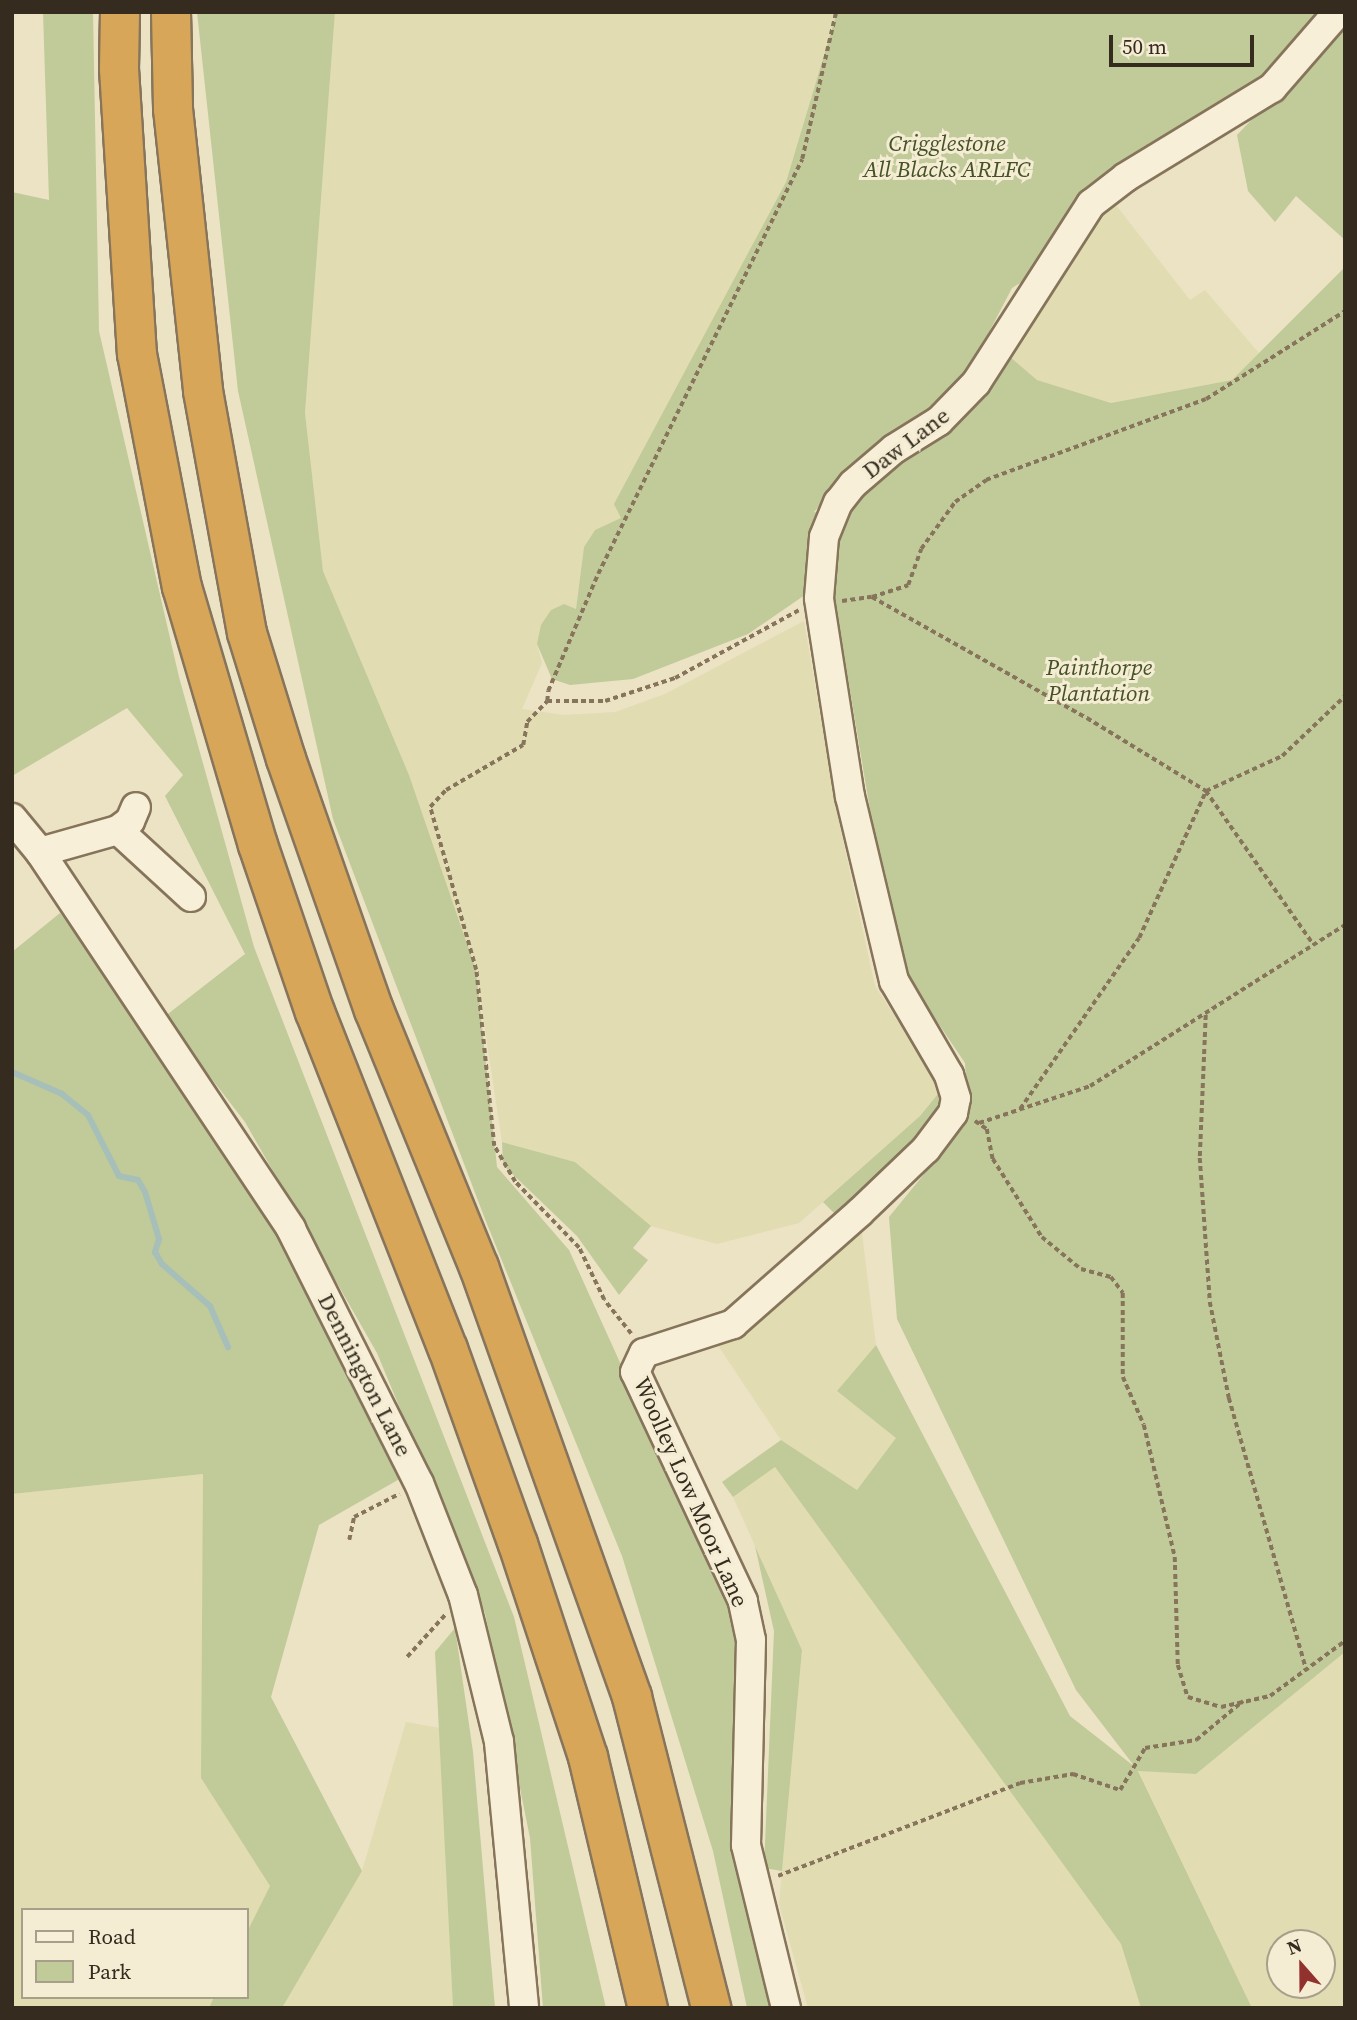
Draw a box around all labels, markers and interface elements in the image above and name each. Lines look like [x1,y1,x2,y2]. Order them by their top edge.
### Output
scale bar [1112,21,1257,65]
text: 50 m [1122,32,1167,61]
park label: Crigglestone All Blacks ARLFC [863,129,1031,183]
street label: Daw Lane [857,401,955,485]
park label: Painthorpe Plantation [1046,653,1152,707]
street label: Dennington Lane [312,1289,418,1461]
street label: Woolley Low Moor Lane [628,1373,754,1611]
legend [21,1908,248,1999]
text: Road [88,1922,136,1951]
north arrow [1266,1929,1336,1999]
text: N [1283,1932,1305,1961]
text: Park [88,1957,131,1986]

